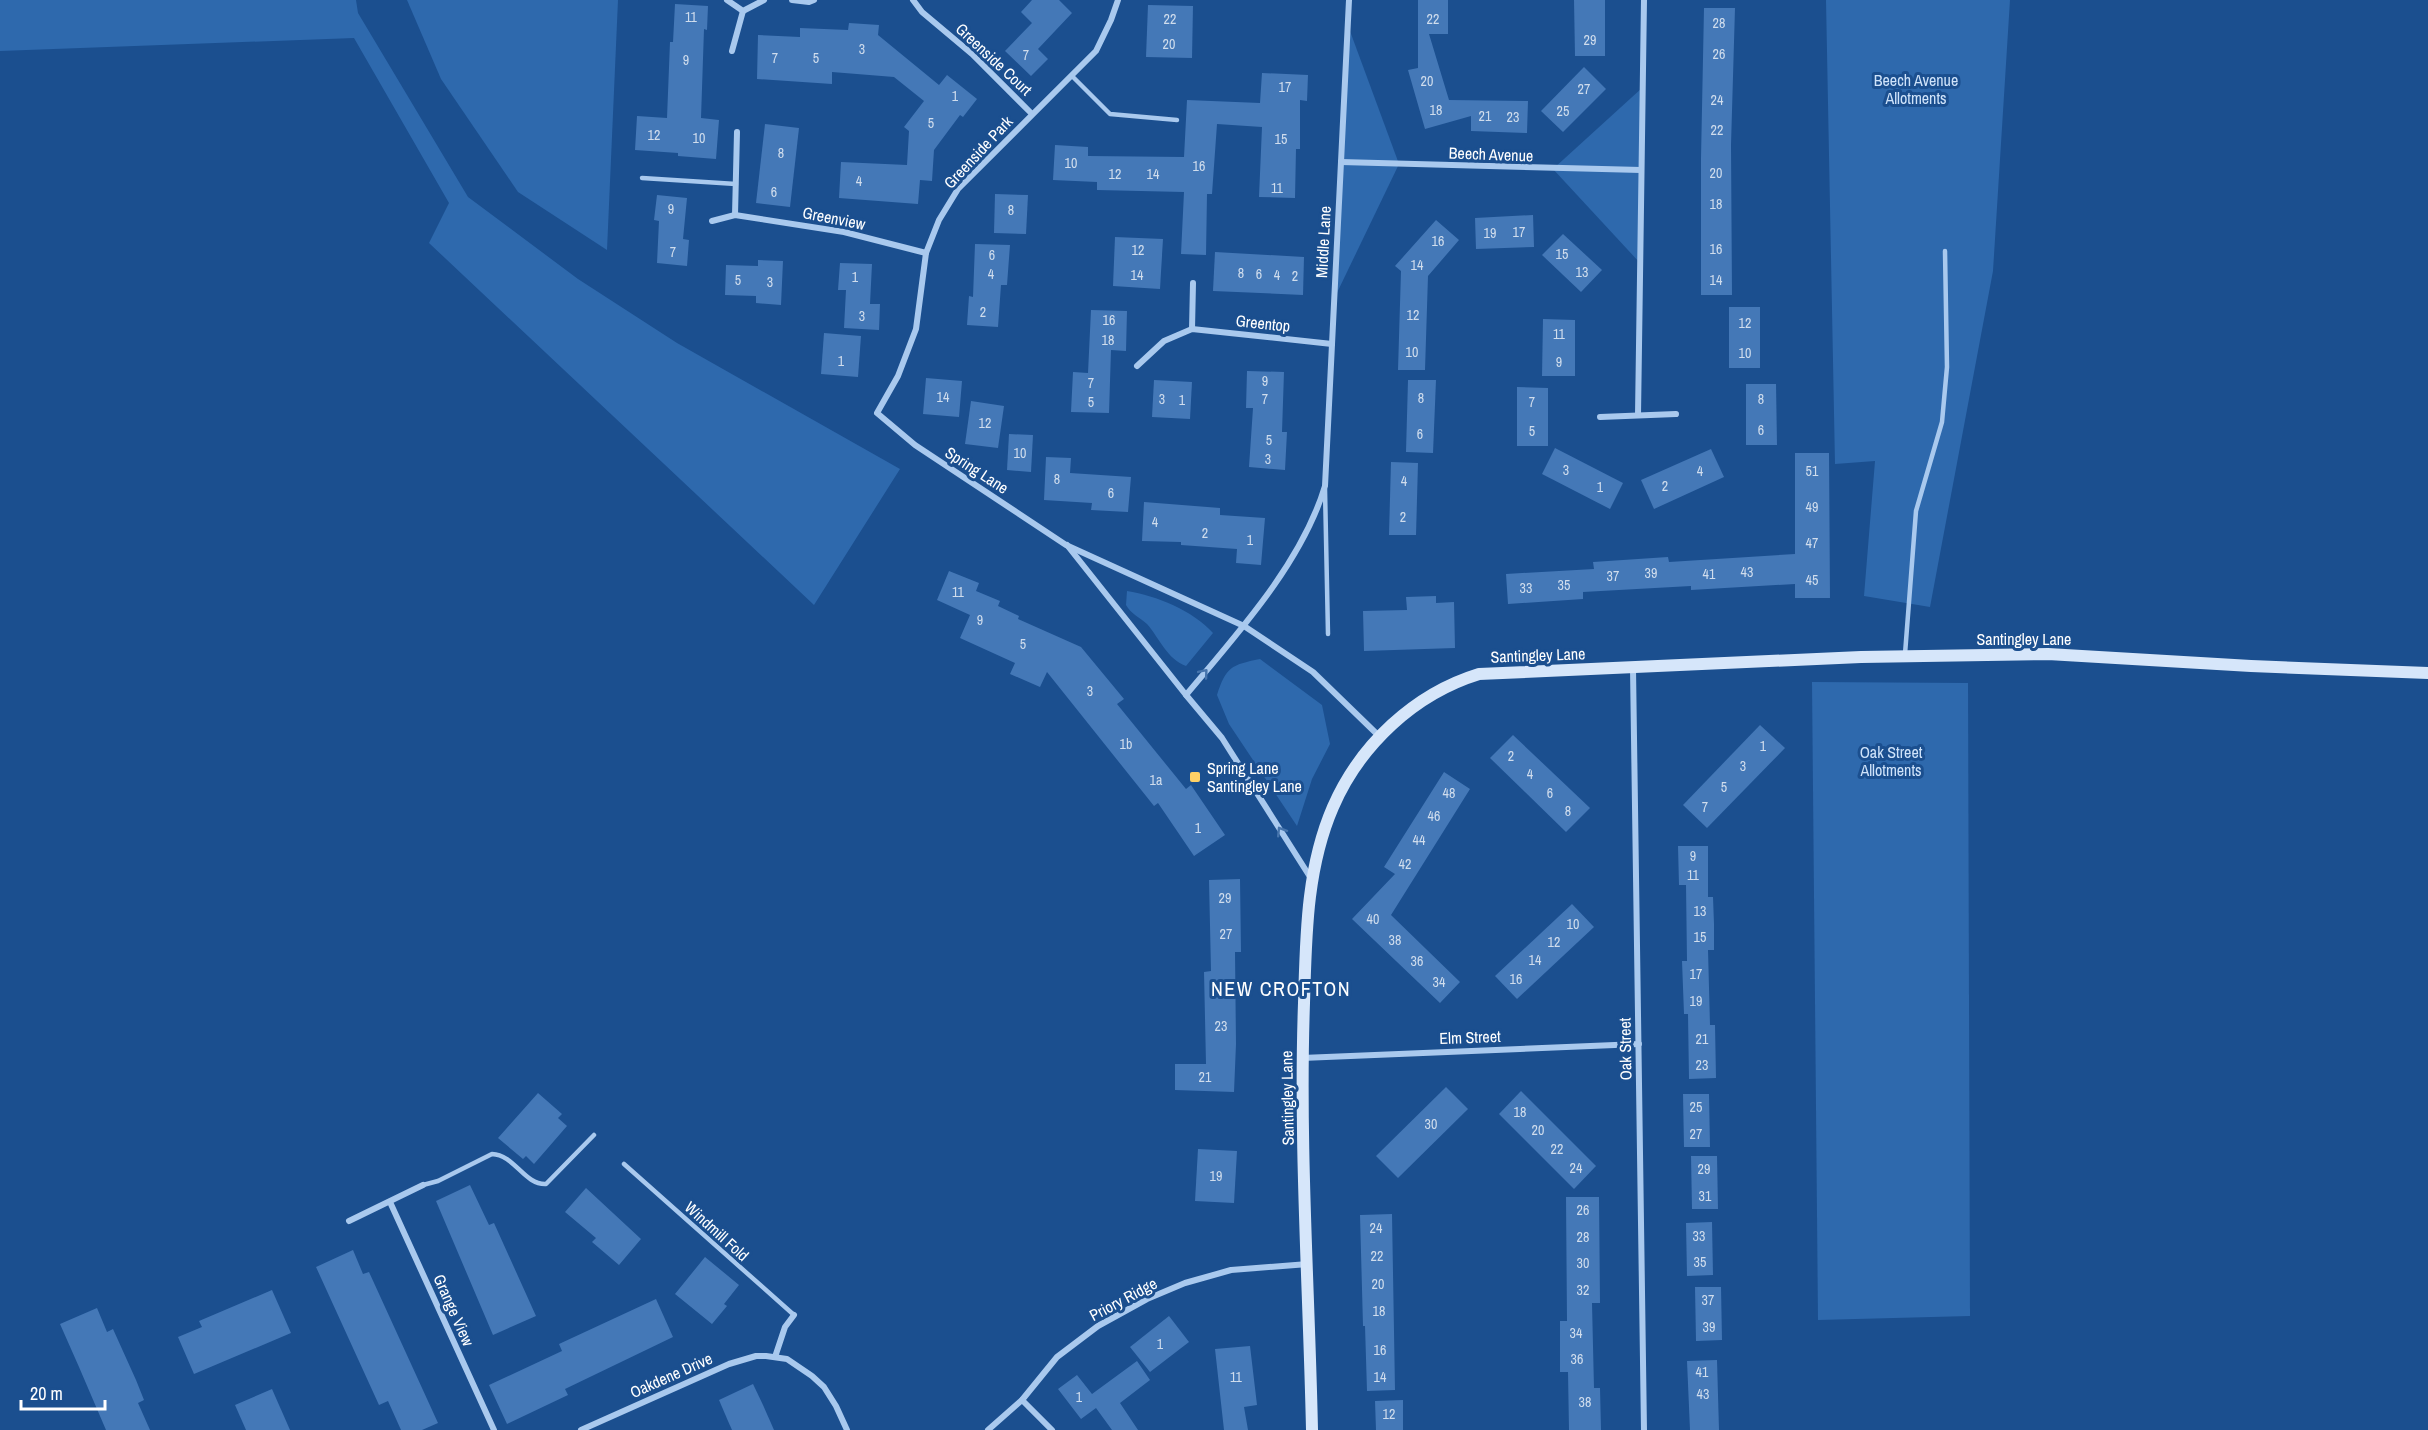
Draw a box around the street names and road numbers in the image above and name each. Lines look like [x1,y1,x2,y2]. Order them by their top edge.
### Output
street label: Greenside Court [951,18,1037,100]
street label: Greenside Park [939,111,1018,193]
street label: Beech Avenue [1448,142,1534,166]
street label: Greenview [801,201,868,235]
street label: Middle Lane [1310,205,1336,279]
street label: Greentop [1235,309,1291,337]
street label: Spring Lane [941,441,1013,499]
street label: Santingley Lane [1977,628,2071,650]
street label: Santingley Lane [1490,642,1586,668]
street label: Oak Street [1613,1017,1637,1081]
street label: Elm Street [1439,1025,1501,1049]
street label: Santingley Lane [1275,1050,1299,1146]
street label: Windmill Fold [680,1196,754,1266]
street label: Grange View [428,1271,480,1350]
street label: Priory Ridge [1085,1272,1161,1326]
street label: Oakdene Drive [626,1347,716,1403]

